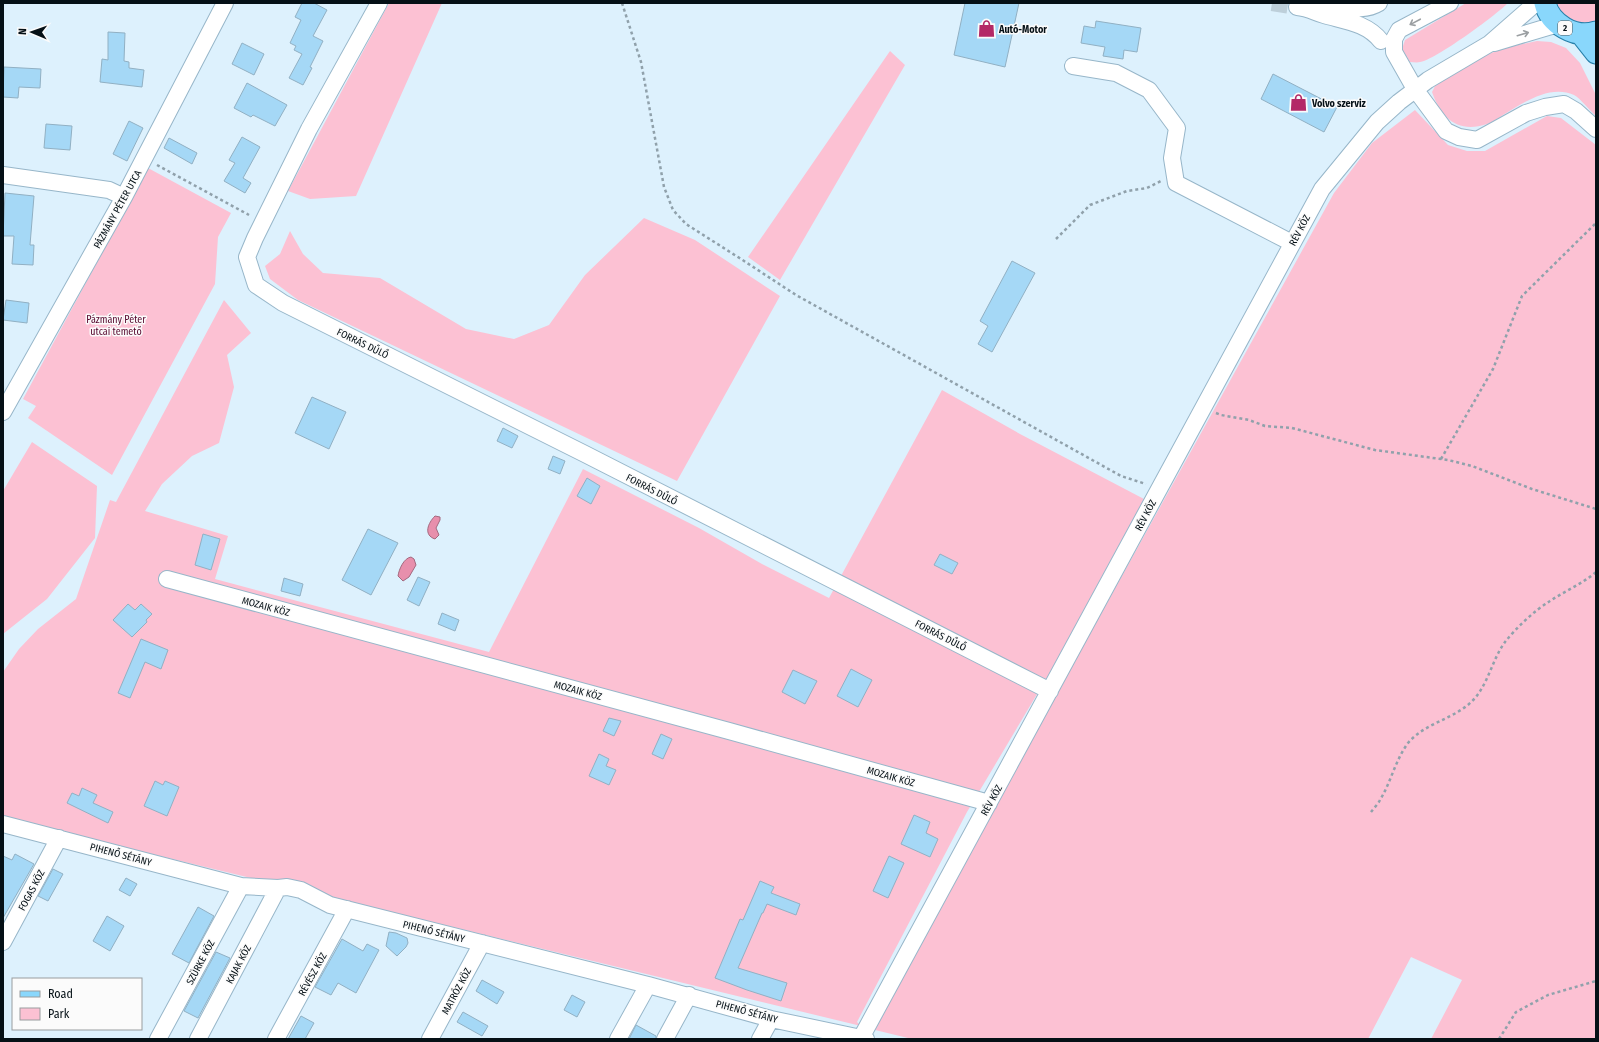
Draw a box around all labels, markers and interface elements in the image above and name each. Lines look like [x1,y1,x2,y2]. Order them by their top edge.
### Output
north arrow [12,12,52,52]
one-way arrow [1410,18,1422,26]
shop icon: Autó-Motor [976,19,996,39]
road number: 2 [1558,21,1572,35]
place label: Autó-Motor [998,23,1047,36]
text: N [16,28,29,35]
one-way arrow [1516,30,1529,37]
shop icon: Volvo szerviz [1289,93,1309,113]
place label: Volvo szerviz [1311,98,1367,110]
street label: PÁZMÁNY PÉTER UTCA [90,167,145,251]
street label: RÉV KÖZ [1285,212,1313,248]
park label: Pázmány Péter utcai temető [86,314,146,338]
street label: FORRÁS DŰLŐ [335,324,391,362]
street label: FORRÁS DŰLŐ [624,470,680,508]
street label: RÉV KÖZ [1131,497,1159,533]
street label: MOZAIK KÖZ [240,594,292,619]
street label: FORRÁS DŰLŐ [913,616,969,654]
street label: MOZAIK KÖZ [552,678,604,703]
street label: MOZAIK KÖZ [865,763,917,790]
street label: RÉV KÖZ [977,782,1005,818]
street label: PIHENŐ SÉTÁNY [89,839,153,869]
street label: FOGAS KÖZ [15,867,48,913]
street label: PIHENŐ SÉTÁNY [402,917,466,945]
street label: SZÜRKE KÖZ [183,937,218,987]
street label: KAJAK KÖZ [223,942,254,986]
street label: RÉVÉSZ KÖZ [294,950,330,998]
street label: MATRÓZ KÖZ [438,965,474,1017]
legend [12,978,142,1030]
text: Road [48,987,73,1001]
street label: PIHENŐ SÉTÁNY [715,996,779,1026]
text: Park [48,1007,70,1021]

